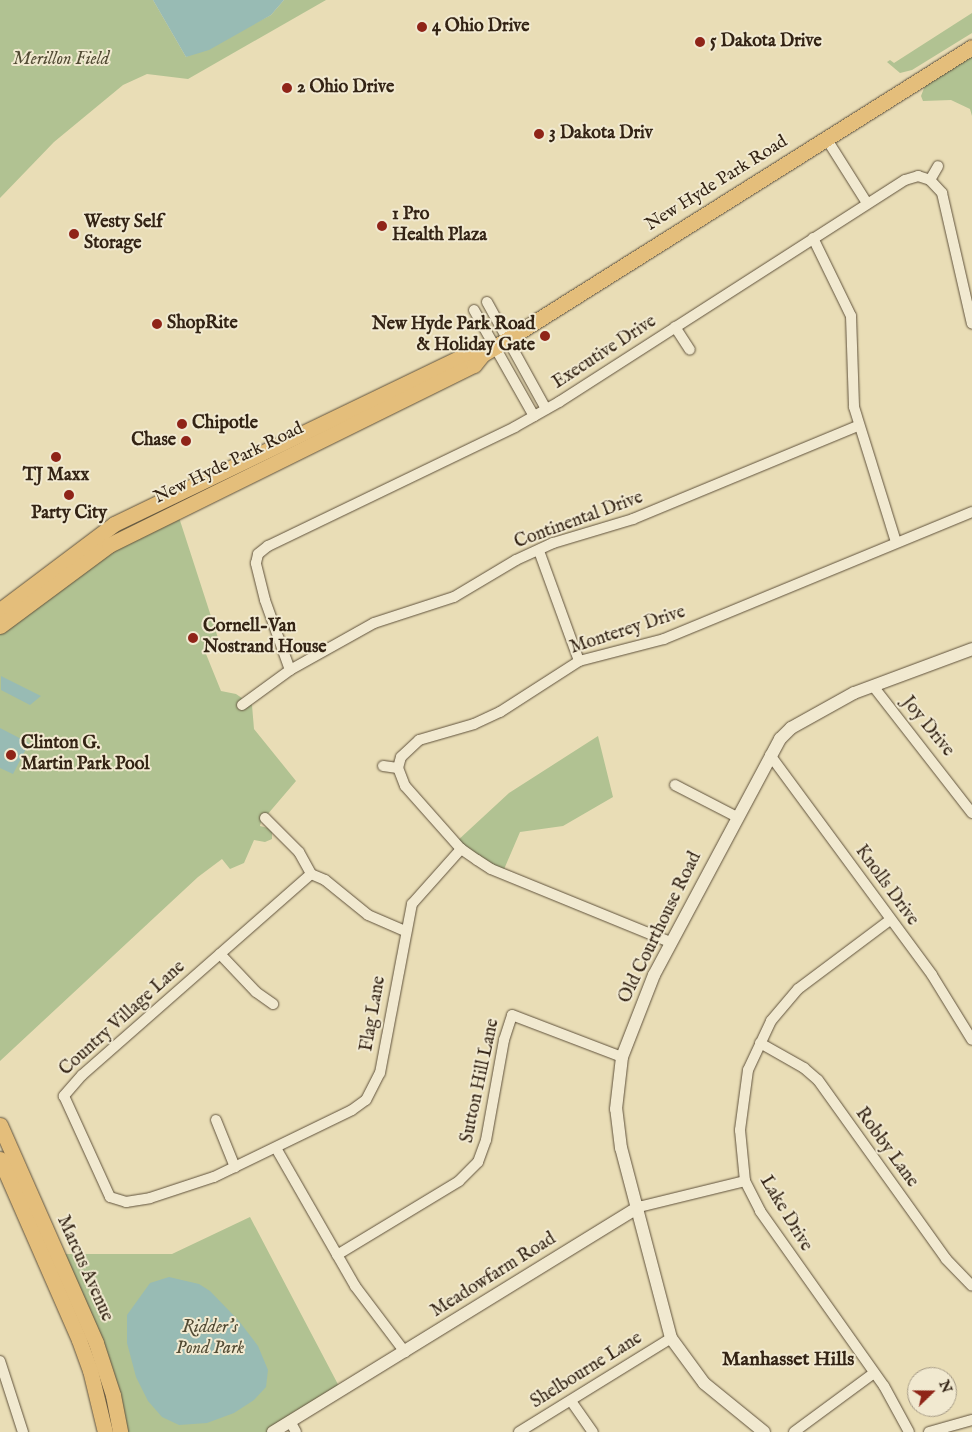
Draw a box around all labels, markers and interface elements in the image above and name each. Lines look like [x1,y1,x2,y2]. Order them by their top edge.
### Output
place label: 4 Ohio Drive [432,16,530,38]
marker: 4 Ohio Drive [416,21,428,33]
place label: 5 Dakota Drive [710,31,822,53]
marker: 5 Dakota Drive [694,36,706,48]
park label: Merillon Field [13,49,109,71]
place label: 2 Ohio Drive [297,77,394,99]
marker: 2 Ohio Drive [281,82,293,94]
place label: 3 Dakota Driv [549,123,653,145]
marker: 3 Dakota Driv [533,128,545,140]
street label: New Hyde Park Road [642,132,792,236]
place label: 1 Pro Health Plaza [392,205,487,248]
place label: Westy Self Storage [84,213,163,255]
marker: 1 Pro Health Plaza [376,220,388,232]
marker: Westy Self Storage [68,228,80,240]
street label: Executive Drive [549,311,661,395]
place label: ShopRite [167,313,238,335]
place label: New Hyde Park Road & Holiday Gate [372,315,535,358]
marker: ShopRite [151,318,163,330]
marker: New Hyde Park Road & Holiday Gate [539,330,551,342]
place label: Chipotle [192,413,258,435]
street label: New Hyde Park Road [151,418,307,510]
marker: Chipotle [176,418,188,430]
place label: Chase [131,430,176,452]
marker: Chase [180,435,192,447]
marker: TJ Maxx [50,451,62,463]
place label: TJ Maxx [23,465,89,487]
street label: Continental Drive [512,488,646,554]
marker: Party City [63,489,75,501]
place label: Party City [31,503,107,525]
street label: Monterey Drive [568,602,688,660]
place label: Cornell-Van Nostrand House [203,617,327,660]
marker: Cornell-Van Nostrand House [187,632,199,644]
street label: Joy Drive [896,693,958,761]
place label: Clinton G. Martin Park Pool [21,734,149,776]
marker: Clinton G. Martin Park Pool [5,749,17,761]
street label: Knolls Drive [850,842,922,930]
street label: Old Courthouse Road [615,849,707,1007]
street label: Country Village Lane [56,957,190,1081]
street label: Flag Lane [357,975,391,1053]
street label: Sutton Hill Lane [457,1017,505,1145]
street label: Robby Lane [850,1104,922,1192]
street label: Lake Drive [754,1172,816,1256]
street label: Marcus Avenue [51,1213,117,1325]
street label: Meadowfarm Road [428,1229,560,1323]
park label: Ridder's Pond Park [176,1318,244,1360]
street label: Shelbourne Lane [527,1328,647,1414]
district label: Manhasset Hills [722,1347,854,1371]
north arrow [907,1367,957,1417]
text: N [934,1378,956,1396]

